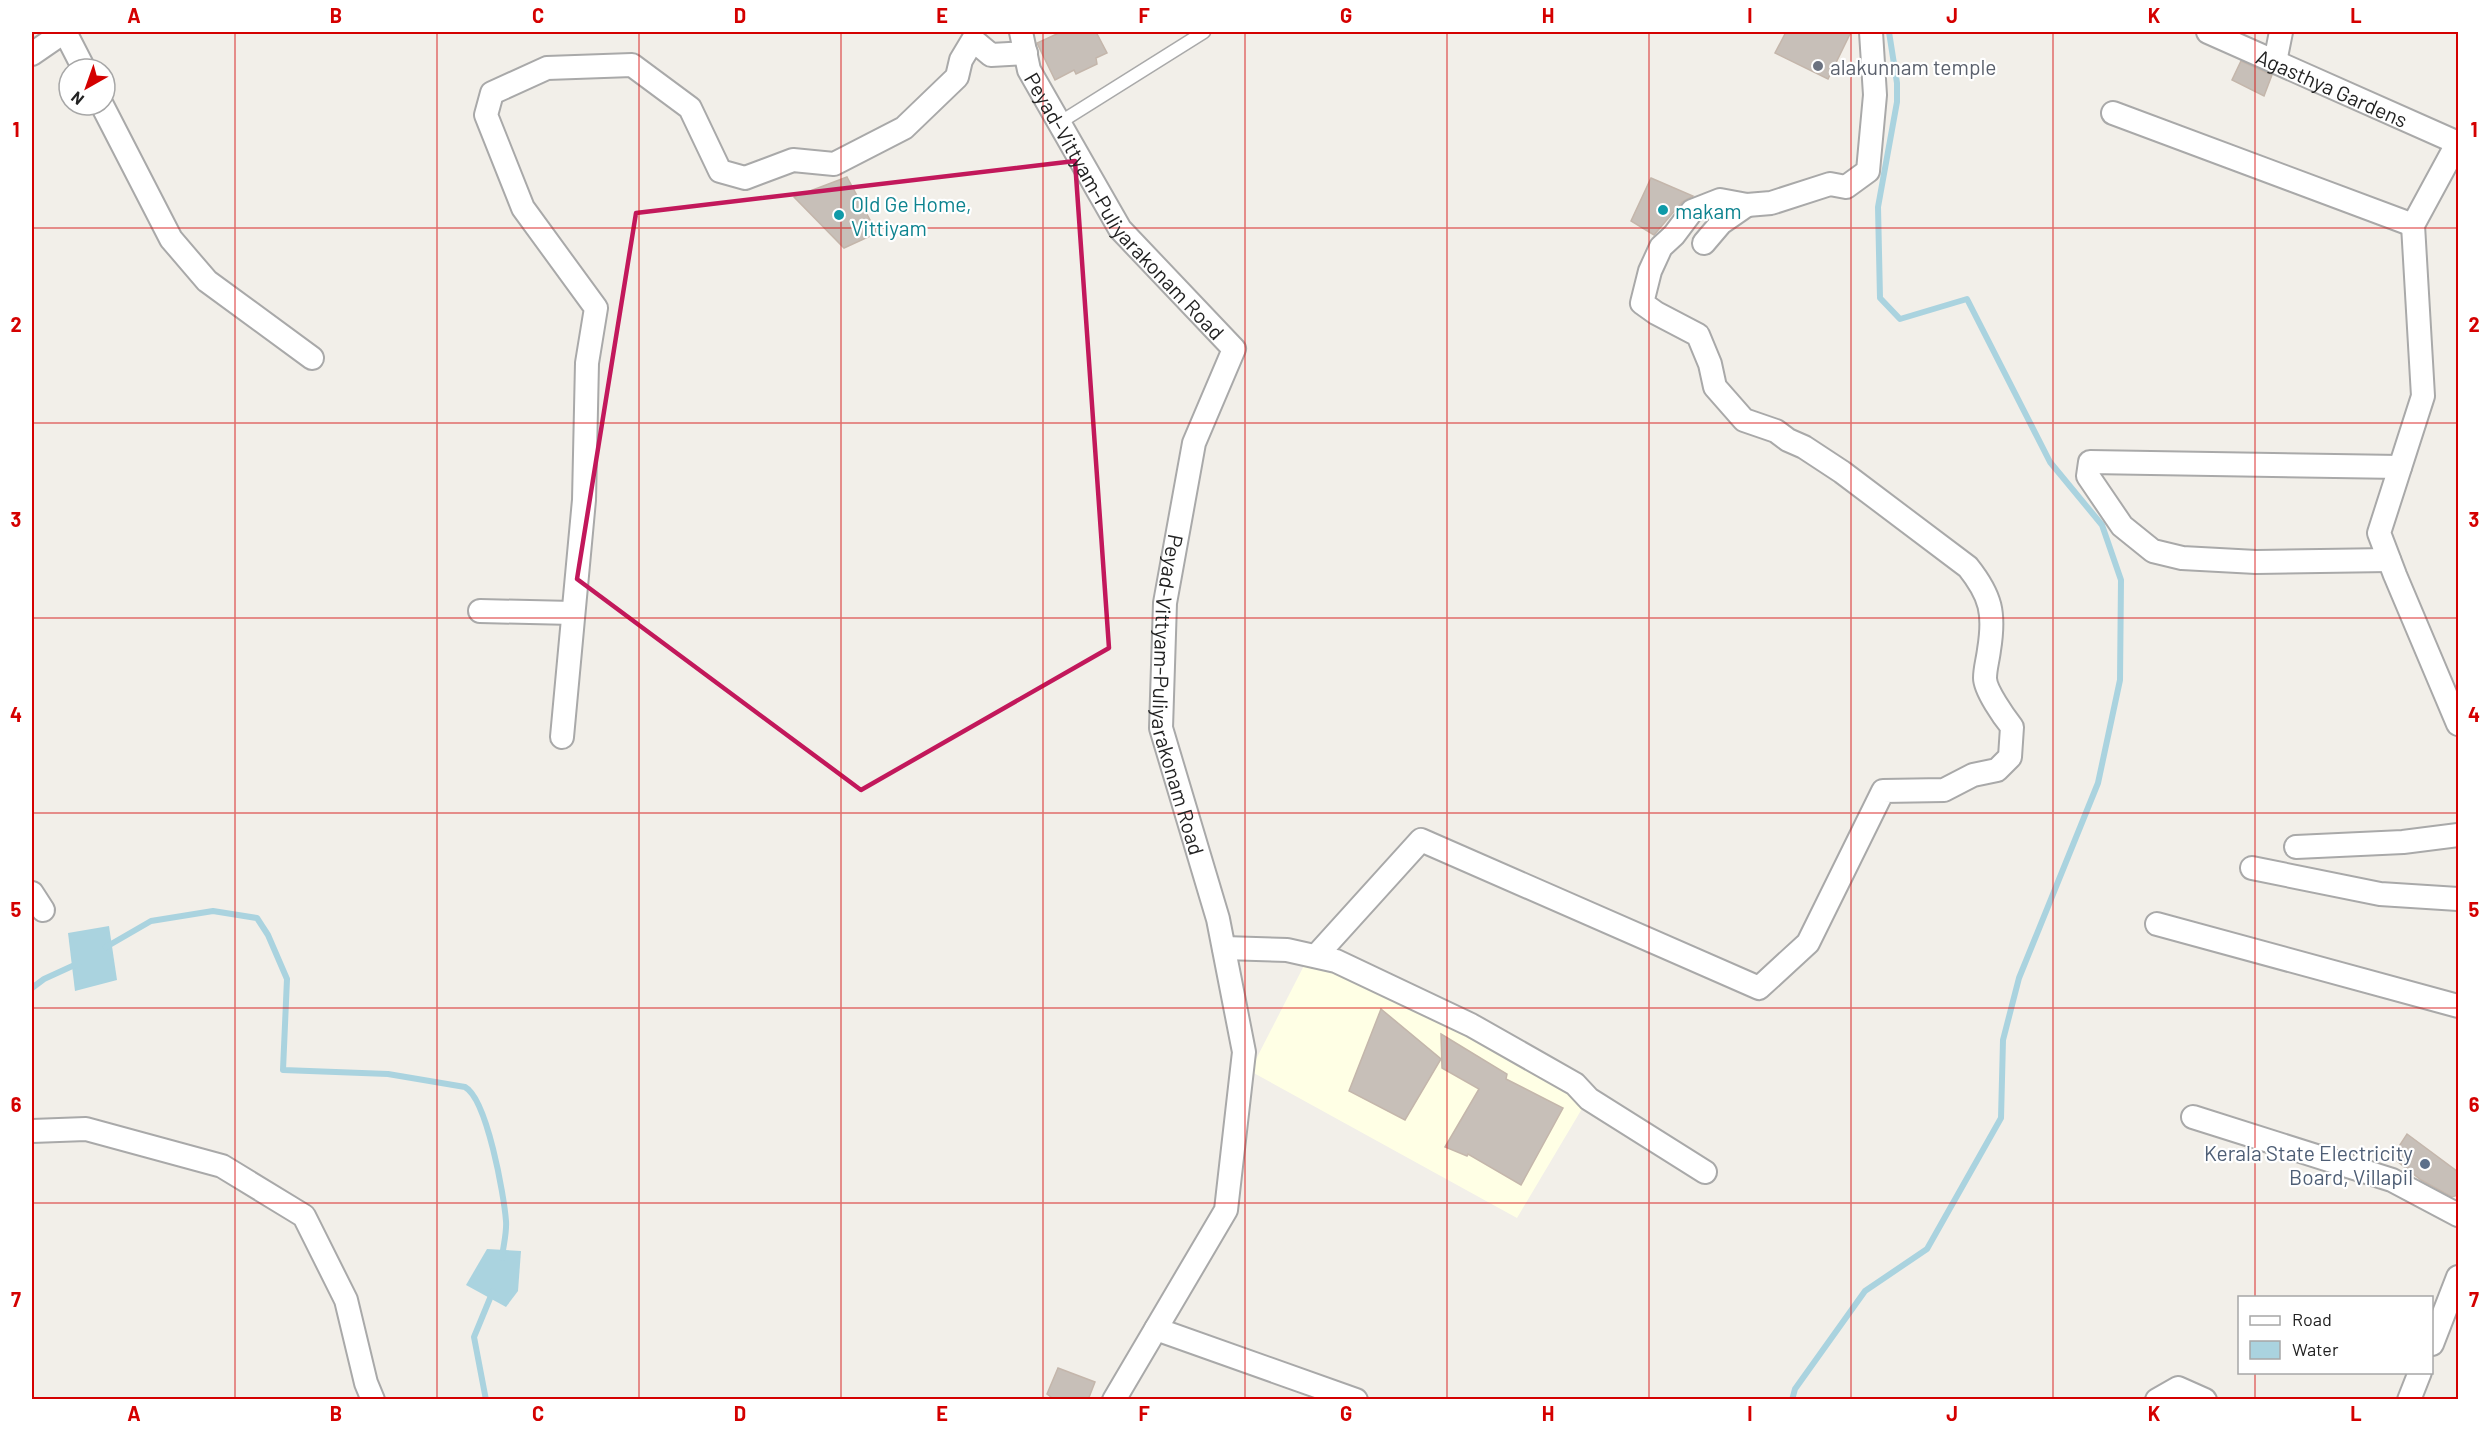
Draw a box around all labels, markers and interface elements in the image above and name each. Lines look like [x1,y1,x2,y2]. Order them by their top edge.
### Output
text: A [127,3,141,27]
text: B [330,3,342,27]
text: C [532,3,544,27]
text: D [734,3,746,27]
text: E [936,3,948,27]
text: F [1138,3,1150,27]
text: G [1340,3,1352,27]
text: H [1542,3,1554,27]
text: I [1747,3,1753,27]
text: J [1946,3,1958,27]
text: K [2148,3,2161,27]
text: L [2350,3,2362,27]
street label: Agasthya Gardens [2253,43,2412,132]
place label: alakunnam temple [1830,54,1997,79]
north arrow [57,57,117,117]
marker: alakunnam temple [1811,59,1825,73]
street label: Peyad-Vittyam-Puliyarakonam Road [1020,68,1230,344]
text: N [67,88,87,110]
text: 1 [12,117,20,141]
text: 1 [2470,117,2478,141]
place label: Old Ge Home, Vittiyam [851,191,972,240]
place label: makam [1675,198,1742,223]
marker: makam [1656,203,1670,217]
marker: Old Ge Home, Vittiyam [832,208,846,222]
text: 2 [10,312,22,336]
text: 2 [2468,312,2480,336]
text: 3 [11,507,21,531]
text: 3 [2469,507,2479,531]
street label: Peyad-Vittyam-Puliyarakonam Road [1148,533,1211,858]
text: 4 [10,702,22,726]
text: 4 [2468,702,2480,726]
text: 5 [11,897,22,921]
text: 5 [2469,897,2480,921]
text: 6 [11,1092,22,1116]
text: 6 [2469,1092,2480,1116]
place label: Kerala State Electricity Board, Villapil [2204,1140,2413,1189]
marker: Kerala State Electricity Board, Villapil [2418,1157,2432,1171]
text: 7 [11,1287,21,1311]
text: 7 [2469,1287,2479,1311]
legend [2238,1296,2433,1374]
text: Road [2292,1308,2332,1330]
text: Water [2292,1338,2339,1360]
text: A [127,1401,141,1425]
text: B [330,1401,342,1425]
text: C [532,1401,544,1425]
text: D [734,1401,746,1425]
text: E [936,1401,948,1425]
text: F [1138,1401,1150,1425]
text: G [1340,1401,1352,1425]
text: H [1542,1401,1554,1425]
text: I [1747,1401,1753,1425]
text: J [1946,1401,1958,1425]
text: K [2148,1401,2161,1425]
text: L [2350,1401,2362,1425]

